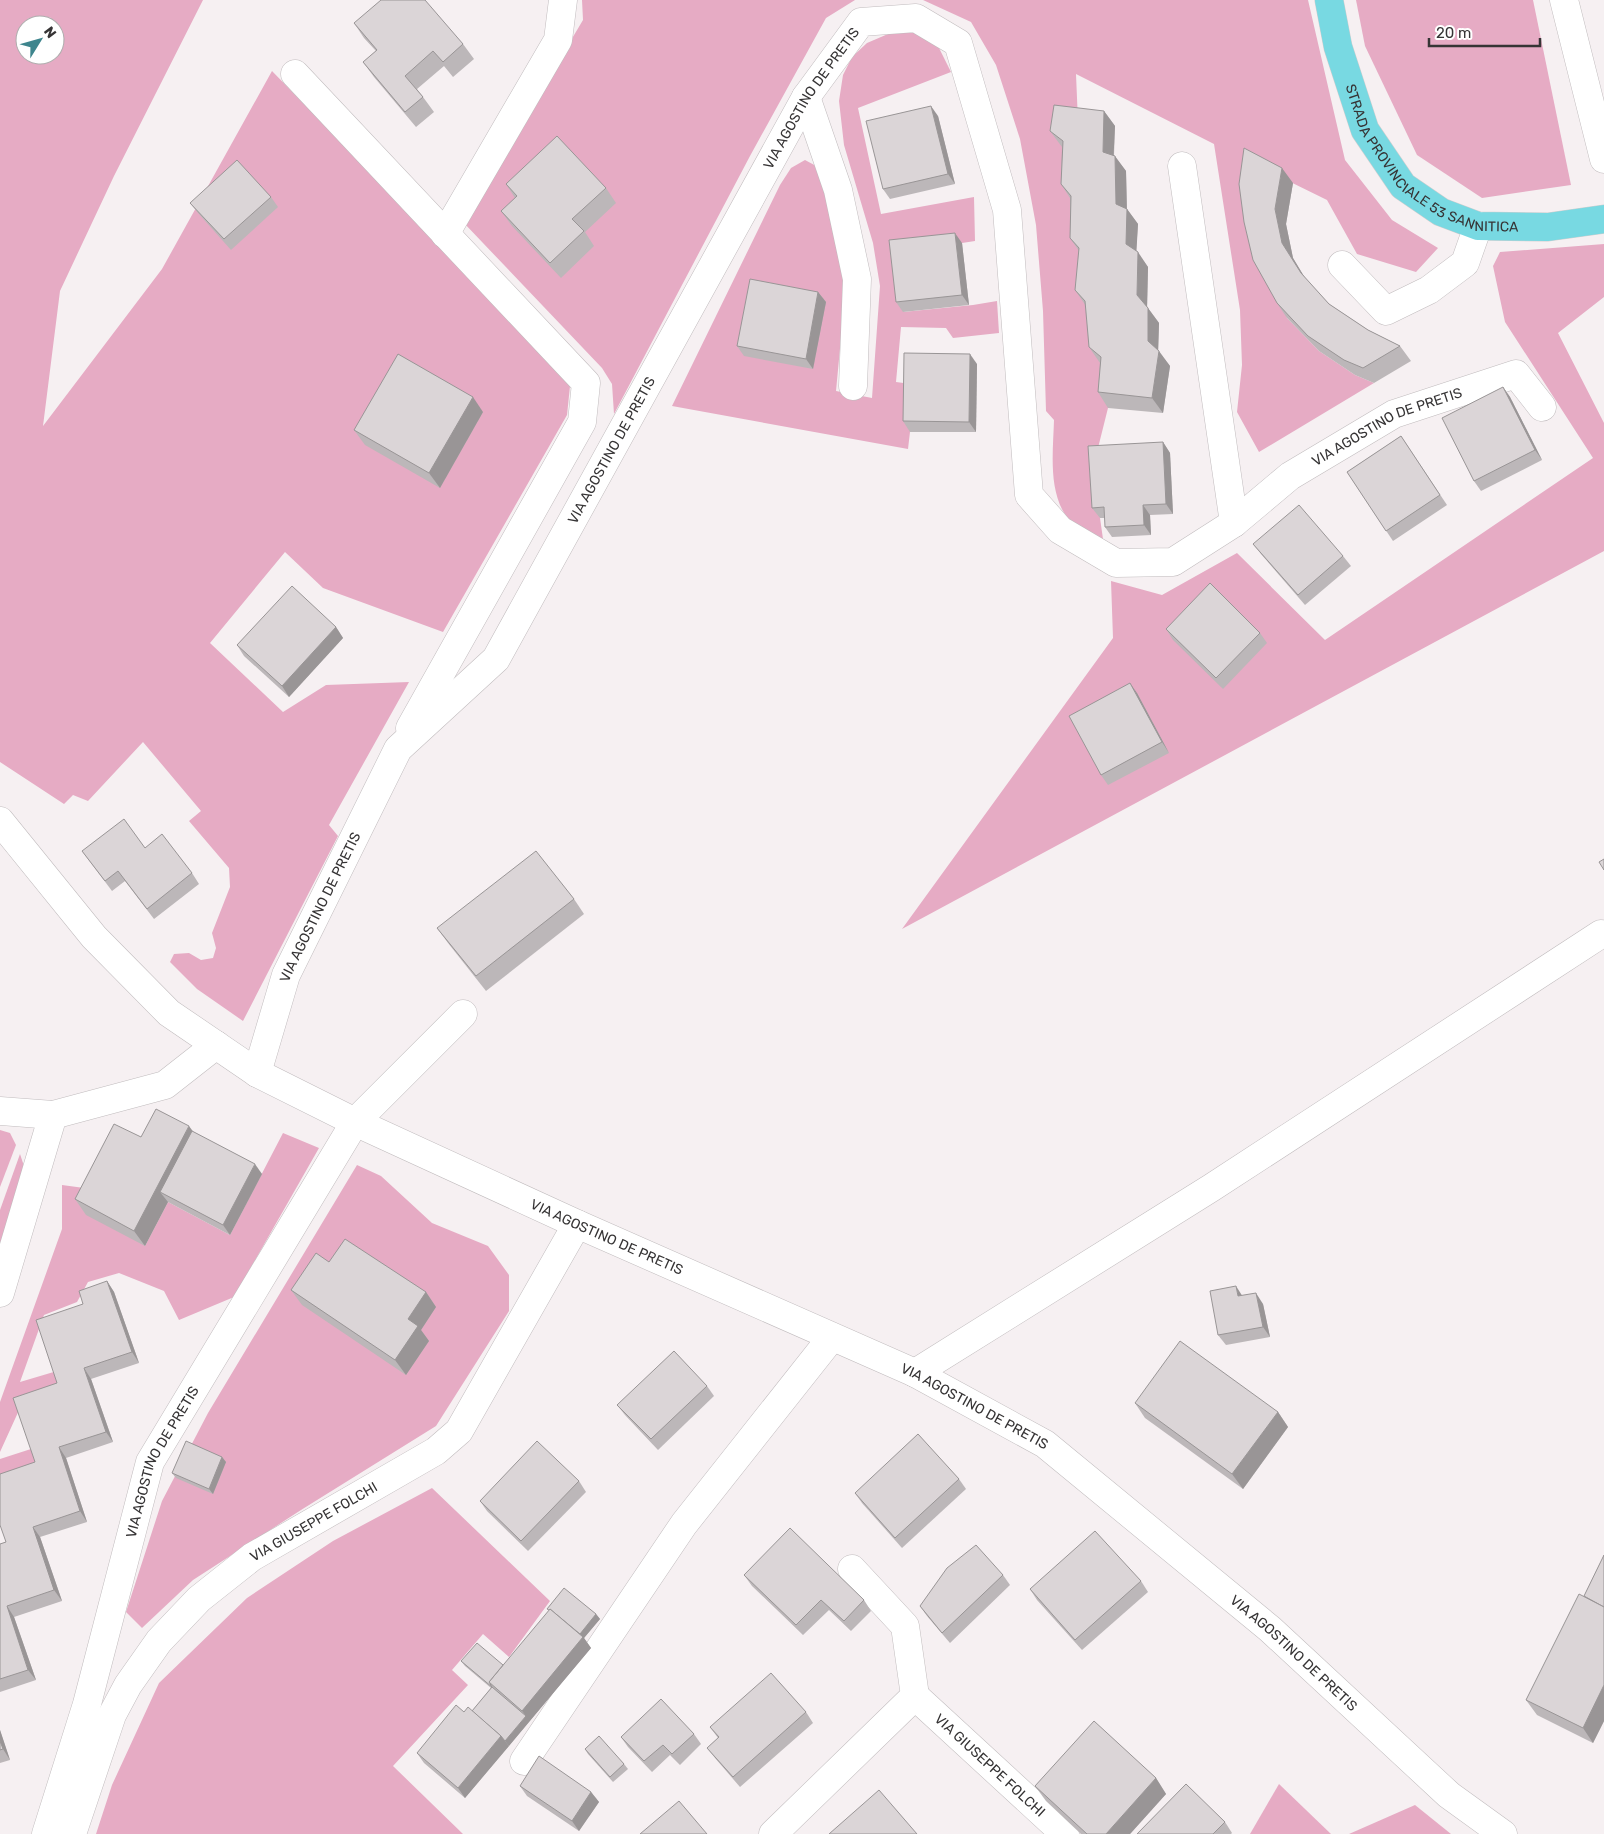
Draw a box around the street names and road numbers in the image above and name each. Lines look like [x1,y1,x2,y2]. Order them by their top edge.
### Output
street label: VIA AGOSTINO DE PRETIS [759,24,863,172]
street label: STRADA PROVINCIALE 53 SANNITICA [1342,82,1519,235]
street label: VIA AGOSTINO DE PRETIS [564,373,659,527]
street label: VIA AGOSTINO DE PRETIS [1309,384,1464,470]
street label: VIA AGOSTINO DE PRETIS [276,829,364,984]
street label: VIA AGOSTINO DE PRETIS [528,1195,686,1278]
street label: VIA AGOSTINO DE PRETIS [898,1359,1052,1453]
street label: VIA AGOSTINO DE PRETIS [122,1383,203,1540]
street label: VIA GIUSEPPE FOLCHI [247,1478,380,1565]
street label: VIA AGOSTINO DE PRETIS [1227,1591,1361,1715]
street label: VIA GIUSEPPE FOLCHI [931,1710,1049,1820]

